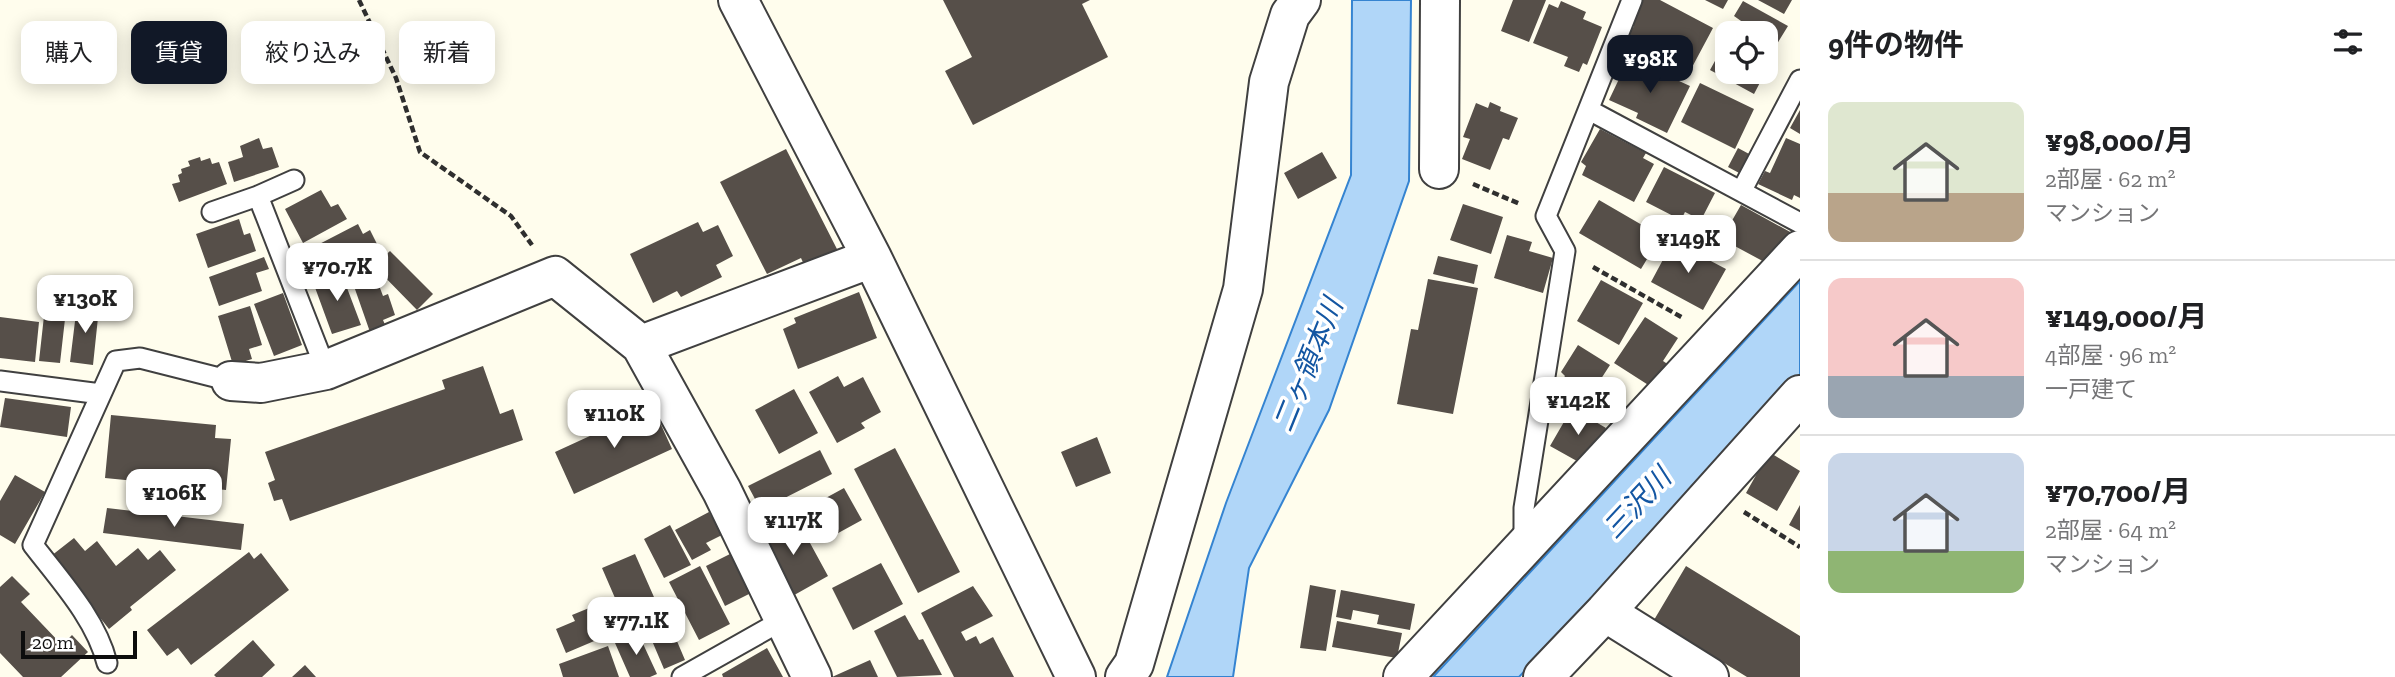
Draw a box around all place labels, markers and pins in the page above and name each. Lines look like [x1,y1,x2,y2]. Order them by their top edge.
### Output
pin: ¥98K [1609,36,1691,95]
pin: ¥149K [1639,216,1737,275]
pin: ¥70.7K [280,244,394,303]
pin: ¥130K [36,276,134,335]
pin: ¥142K [1529,378,1627,437]
pin: ¥110K [565,391,663,450]
pin: ¥106K [125,470,223,529]
pin: ¥117K [744,498,842,557]
pin: ¥77.1K [579,598,693,657]

